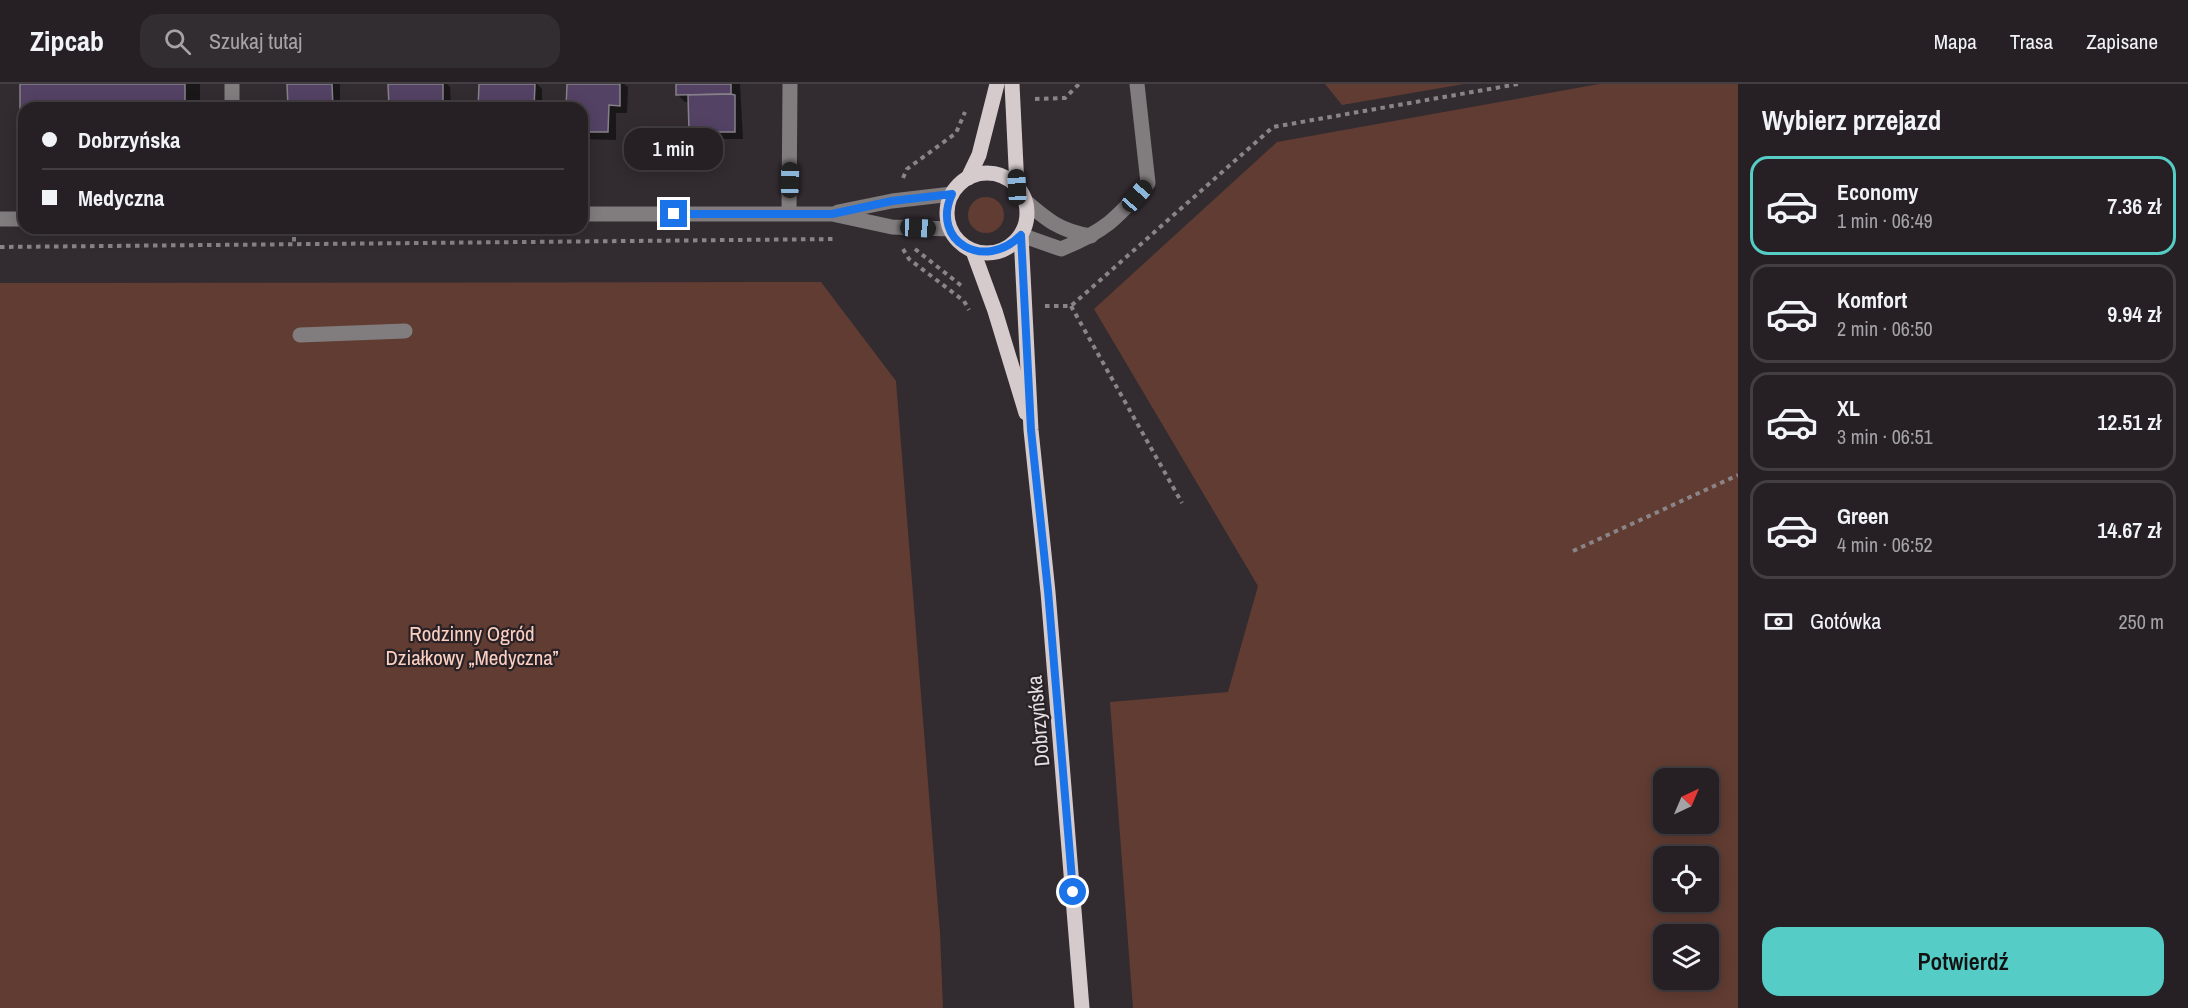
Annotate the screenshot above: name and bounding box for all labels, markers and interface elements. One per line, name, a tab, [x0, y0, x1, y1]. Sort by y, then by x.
search box	[140, 14, 560, 68]
text: Zipcab	[30, 22, 104, 60]
icon: search	[161, 25, 194, 58]
text: Szukaj tutaj	[209, 26, 302, 56]
text: Mapa	[1934, 27, 1977, 56]
text: Trasa	[2010, 27, 2053, 56]
text: Zapisane	[2086, 27, 2158, 56]
text: Wybierz przejazd	[1762, 102, 1941, 138]
text: Dobrzyńska	[78, 125, 180, 155]
callout: 1 min	[624, 127, 724, 169]
text: 1 min	[652, 135, 695, 162]
car	[781, 162, 799, 198]
car	[1007, 169, 1027, 205]
car	[1118, 177, 1156, 215]
text: Economy	[1837, 177, 1918, 207]
icon: car	[1765, 179, 1819, 233]
text: Medyczna	[78, 183, 164, 213]
text: 7.36 zł	[2107, 191, 2161, 221]
route end	[660, 200, 687, 227]
text: 1 min · 06:49	[1837, 207, 1933, 234]
car	[900, 218, 936, 238]
text: Komfort	[1837, 285, 1907, 315]
icon: car	[1765, 287, 1819, 341]
text: 9.94 zł	[2107, 299, 2161, 329]
text: 2 min · 06:50	[1837, 315, 1933, 342]
text: XL	[1837, 393, 1860, 423]
icon: car	[1765, 395, 1819, 449]
text: 12.51 zł	[2097, 407, 2161, 437]
text: 3 min · 06:51	[1837, 423, 1933, 450]
text: Green	[1837, 501, 1889, 531]
icon: car	[1765, 503, 1819, 557]
text: 14.67 zł	[2097, 515, 2161, 545]
text: 4 min · 06:52	[1837, 531, 1933, 558]
icon: cash	[1762, 605, 1795, 638]
text: Gotówka	[1810, 606, 1881, 636]
text: 250 m	[2118, 608, 2164, 635]
park label: Rodzinny Ogród Działkowy „Medyczna”	[385, 619, 559, 672]
street label: Dobrzyńska	[1020, 674, 1056, 768]
north arrow	[1653, 768, 1719, 834]
map controls	[1653, 768, 1719, 990]
button: locate	[1653, 846, 1719, 912]
route start	[1059, 878, 1086, 905]
button: layers	[1653, 924, 1719, 990]
button: Potwierdź	[1762, 927, 2164, 996]

